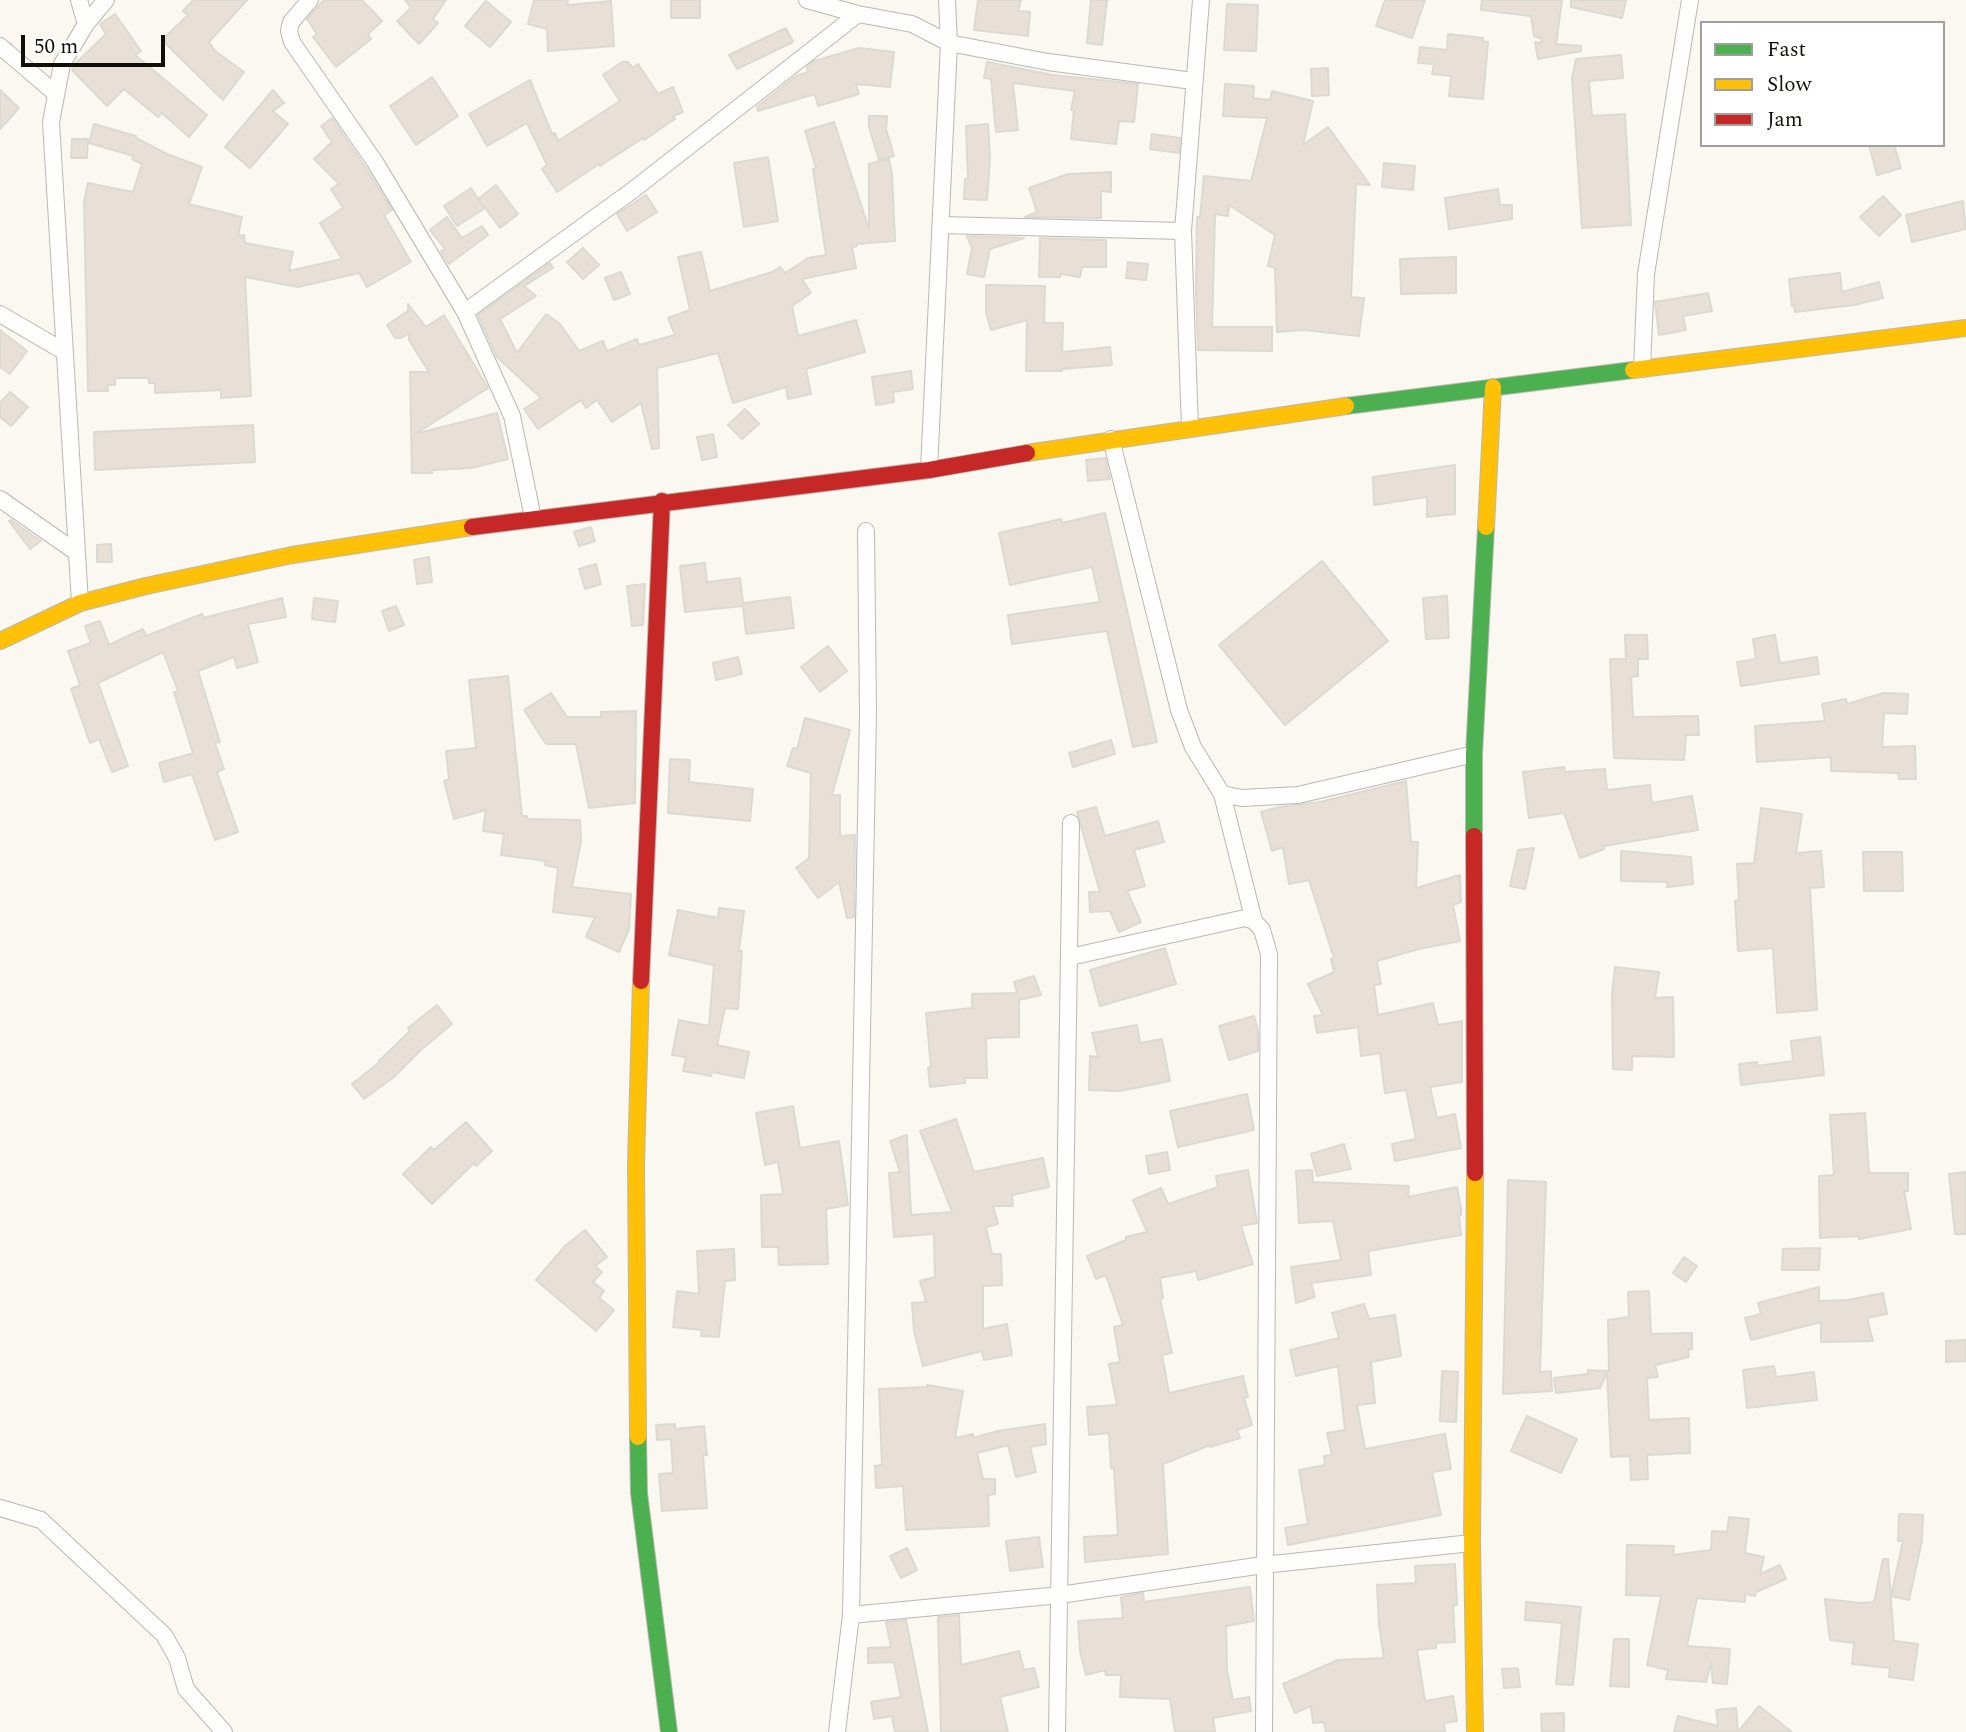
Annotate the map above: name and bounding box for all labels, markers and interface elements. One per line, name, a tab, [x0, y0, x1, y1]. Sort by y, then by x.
scale bar	[24, 21, 168, 65]
legend	[1700, 21, 1945, 147]
text: 50 m	[34, 31, 78, 63]
text: Fast	[1767, 34, 1806, 66]
text: Slow	[1767, 69, 1811, 101]
text: Jam	[1767, 104, 1803, 136]

